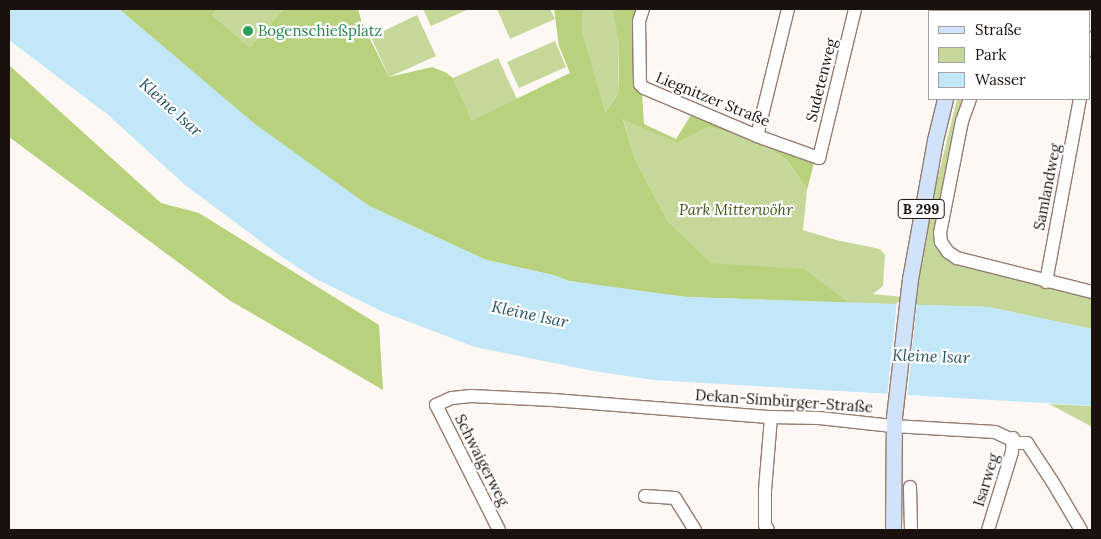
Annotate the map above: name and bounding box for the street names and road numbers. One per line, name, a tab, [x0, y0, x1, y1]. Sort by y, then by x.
street label: Sudetenweg	[802, 36, 840, 124]
street label: Liegnitzer Straße	[653, 68, 773, 130]
street label: Samlandweg	[1030, 142, 1064, 232]
road number: B 299	[897, 198, 945, 220]
street label: Dekan-Simbürger-Straße	[695, 386, 873, 416]
street label: Schwaigerweg	[451, 411, 513, 509]
street label: Isarweg	[969, 451, 1003, 509]

